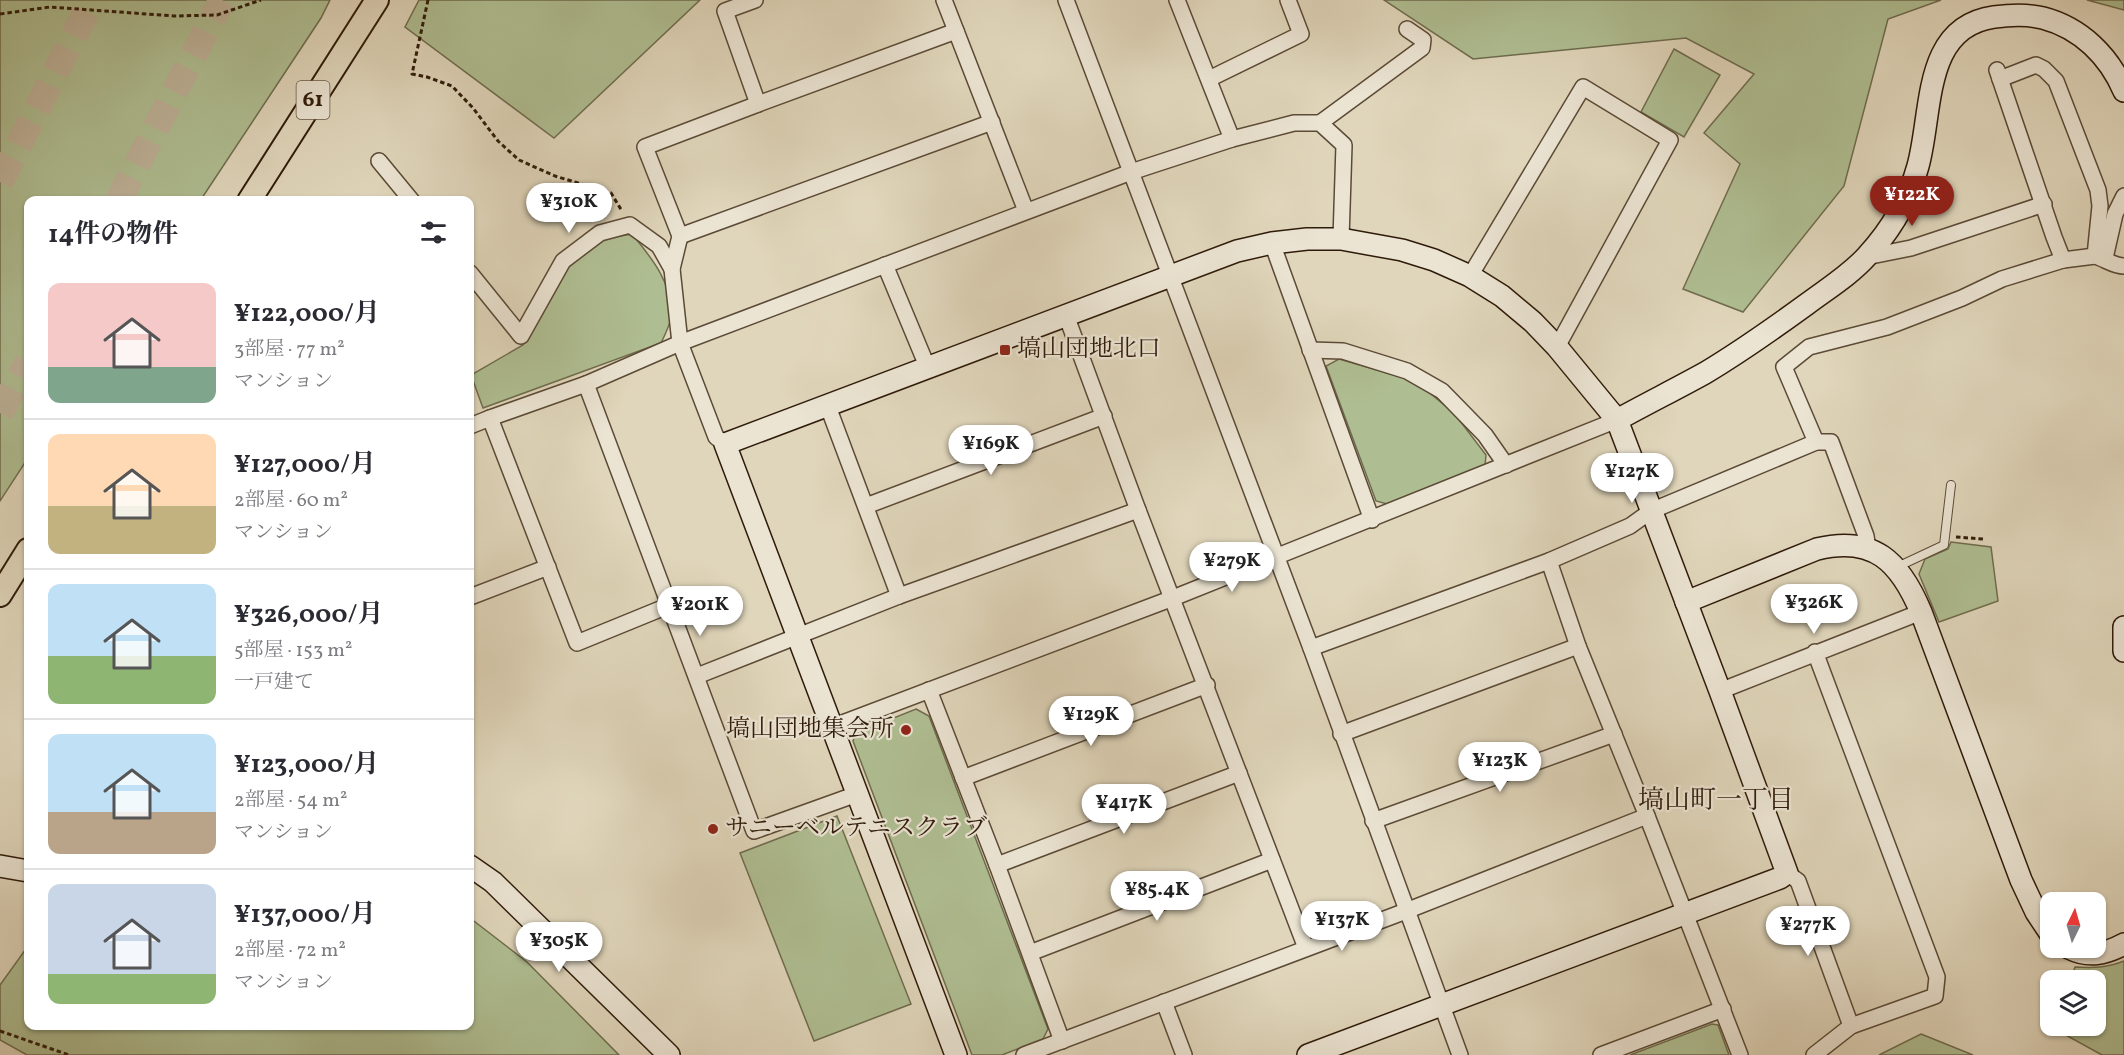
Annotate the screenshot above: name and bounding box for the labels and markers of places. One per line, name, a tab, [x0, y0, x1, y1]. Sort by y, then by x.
pin: ¥122K	[1870, 176, 1954, 227]
pin: ¥310K	[527, 183, 611, 234]
place label: 塙山団地北口	[1017, 333, 1161, 367]
marker: 塙山団地北口	[998, 343, 1012, 357]
pin: ¥169K	[949, 425, 1033, 476]
pin: ¥127K	[1590, 453, 1674, 504]
pin: ¥279K	[1190, 542, 1274, 593]
pin: ¥326K	[1772, 584, 1856, 635]
pin: ¥201K	[658, 586, 742, 637]
pin: ¥129K	[1049, 696, 1133, 747]
place label: 塙山団地集会所	[726, 713, 894, 747]
marker: 塙山団地集会所	[899, 723, 913, 737]
pin: ¥123K	[1458, 742, 1542, 793]
pin: ¥417K	[1082, 784, 1166, 835]
place label: サニーベルテニスクラブ	[725, 812, 987, 846]
marker: サニーベルテニスクラブ	[706, 822, 720, 836]
pin: ¥85.4K	[1108, 871, 1206, 922]
pin: ¥137K	[1300, 901, 1384, 952]
pin: ¥277K	[1766, 906, 1850, 957]
pin: ¥305K	[517, 922, 601, 973]

